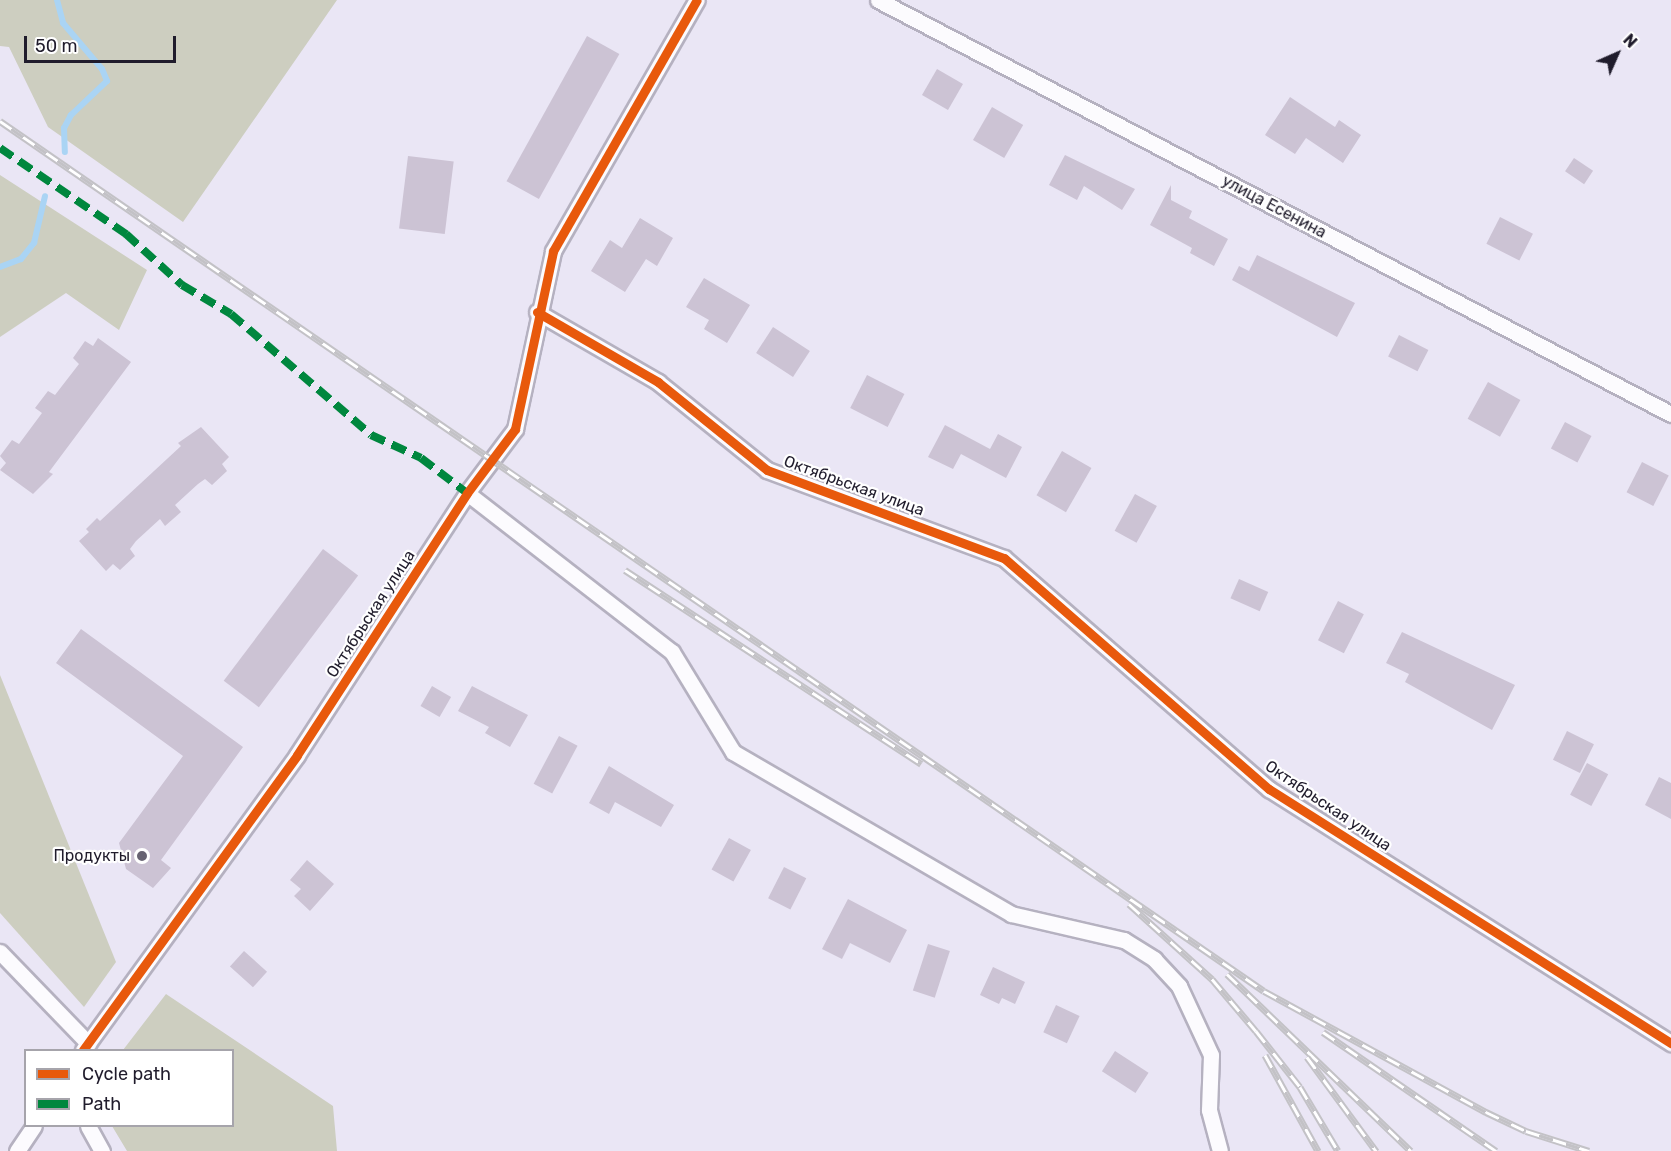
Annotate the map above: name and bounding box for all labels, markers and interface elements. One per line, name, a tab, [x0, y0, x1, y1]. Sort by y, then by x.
scale bar	[27, 24, 178, 62]
north arrow	[1587, 24, 1647, 84]
text: N	[1619, 30, 1641, 52]
text: 50 m	[35, 35, 78, 57]
street label: улица Есенина	[1219, 171, 1329, 243]
street label: Октябрьская улица	[781, 452, 927, 520]
street label: Октябрьская улица	[323, 547, 419, 681]
street label: Октябрьская улица	[1261, 757, 1395, 855]
place label: Продукты	[53, 846, 130, 866]
marker: Продукты	[135, 849, 149, 863]
legend	[24, 1049, 234, 1127]
text: Cycle path	[82, 1063, 171, 1085]
text: Path	[82, 1093, 121, 1115]

